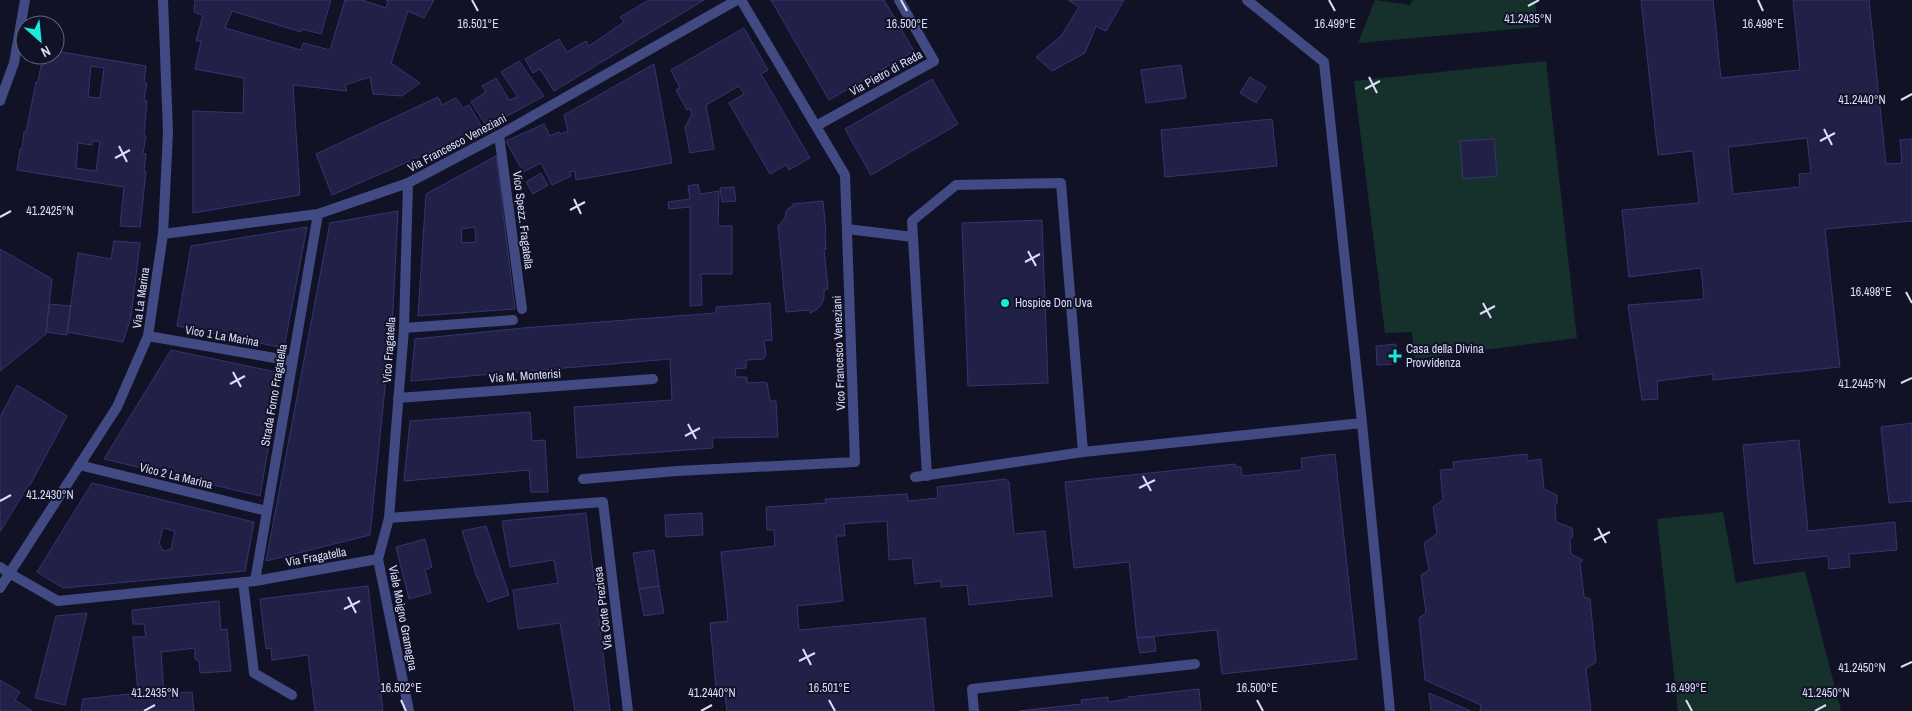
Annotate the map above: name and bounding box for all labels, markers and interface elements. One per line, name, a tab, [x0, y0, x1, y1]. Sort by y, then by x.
text: 41.2435°N	[1504, 11, 1552, 27]
north arrow	[15, 15, 65, 65]
text: 16.501°E	[457, 16, 499, 32]
text: 16.500°E	[886, 16, 928, 32]
text: 16.499°E	[1314, 16, 1356, 32]
text: 16.498°E	[1742, 16, 1784, 32]
text: N	[38, 42, 54, 61]
street label: Via Pietro di Reda	[847, 46, 926, 100]
text: 41.2440°N	[1838, 92, 1886, 108]
street label: Via Francesco Veneziani	[405, 110, 509, 176]
street label: Vico Spezz. Fragatella	[509, 170, 537, 271]
text: 41.2425°N	[26, 203, 74, 219]
street label: Via La Marina	[129, 266, 153, 330]
text: 16.498°E	[1850, 284, 1892, 300]
street label: Vico Francesco Veneziani	[829, 295, 849, 411]
place label: Hospice Don Uva	[1015, 295, 1093, 311]
marker: Hospice Don Uva	[999, 297, 1011, 309]
street label: Vico Fragatella	[379, 316, 399, 383]
street label: Vico 1 La Marina	[184, 322, 261, 350]
place label: Casa della Divina Provvidenza	[1406, 341, 1484, 371]
street label: Strada Forno Fragatella	[257, 342, 291, 447]
marker: Casa della Divina Provvidenza	[1388, 349, 1402, 363]
street label: Via M. Monterisi	[489, 366, 561, 386]
text: 41.2445°N	[1838, 376, 1886, 392]
street label: Vico 2 La Marina	[138, 459, 215, 493]
text: 41.2430°N	[26, 487, 74, 503]
street label: Via Fragatella	[285, 544, 348, 570]
street label: Viale Moigno Gramegna	[385, 564, 421, 673]
street label: Via Corte Preziosa	[590, 565, 616, 650]
text: 41.2450°N	[1838, 660, 1886, 676]
text: 16.502°E	[380, 680, 422, 696]
text: 16.501°E	[808, 680, 850, 696]
text: 16.500°E	[1236, 680, 1278, 696]
text: 16.499°E	[1665, 680, 1707, 696]
text: 41.2435°N	[131, 685, 179, 701]
text: 41.2440°N	[688, 685, 736, 701]
text: 41.2450°N	[1802, 685, 1850, 701]

